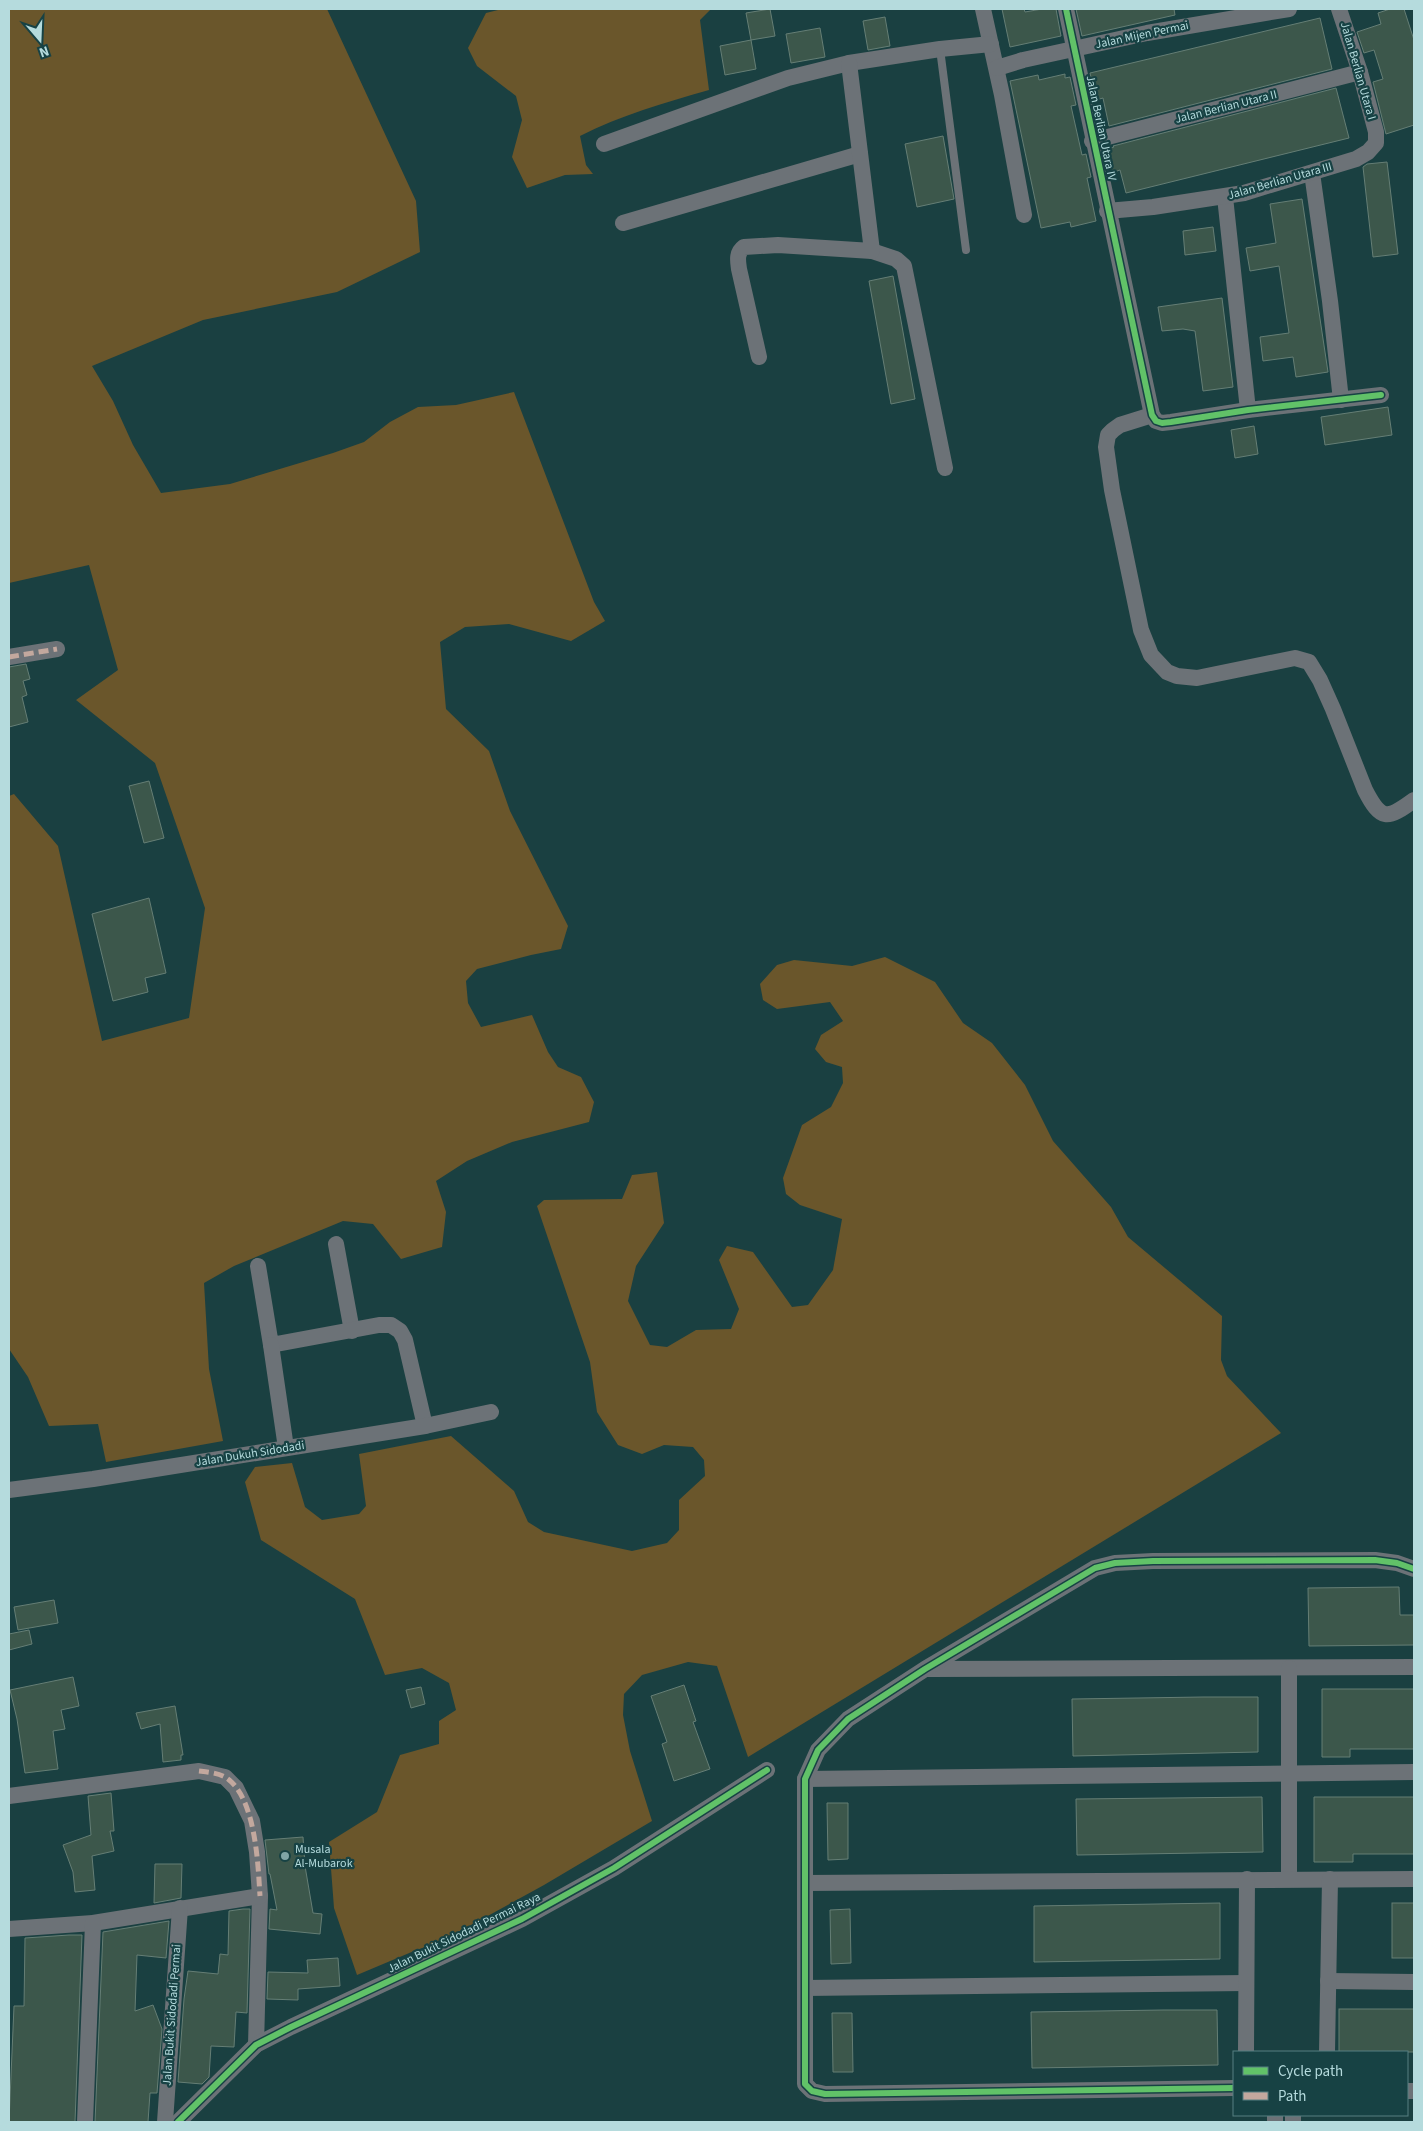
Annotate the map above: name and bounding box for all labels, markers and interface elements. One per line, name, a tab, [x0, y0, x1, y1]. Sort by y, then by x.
north arrow	[15, 15, 65, 65]
street label: Jalan Mijen Permai	[1094, 17, 1190, 53]
street label: Jalan Berlian Utara I	[1336, 20, 1380, 122]
text: N	[36, 40, 52, 62]
street label: Jalan Berlian Utara IV	[1082, 74, 1121, 183]
street label: Jalan Berlian Utara II	[1173, 86, 1279, 128]
street label: Jalan Berlian Utara III	[1226, 158, 1334, 204]
street label: Jalan Dukuh Sidodadi	[194, 1437, 306, 1471]
place label: Musala Al-Mubarok	[295, 1841, 353, 1872]
marker: Musala Al-Mubarok	[279, 1850, 291, 1862]
street label: Jalan Bukit Sidodadi Permai Raya	[385, 1888, 543, 1978]
street label: Jalan Bukit Sidodadi Permai	[159, 1944, 185, 2086]
legend	[1233, 2051, 1408, 2116]
text: Cycle path	[1278, 2061, 1343, 2082]
text: Path	[1278, 2086, 1306, 2107]

